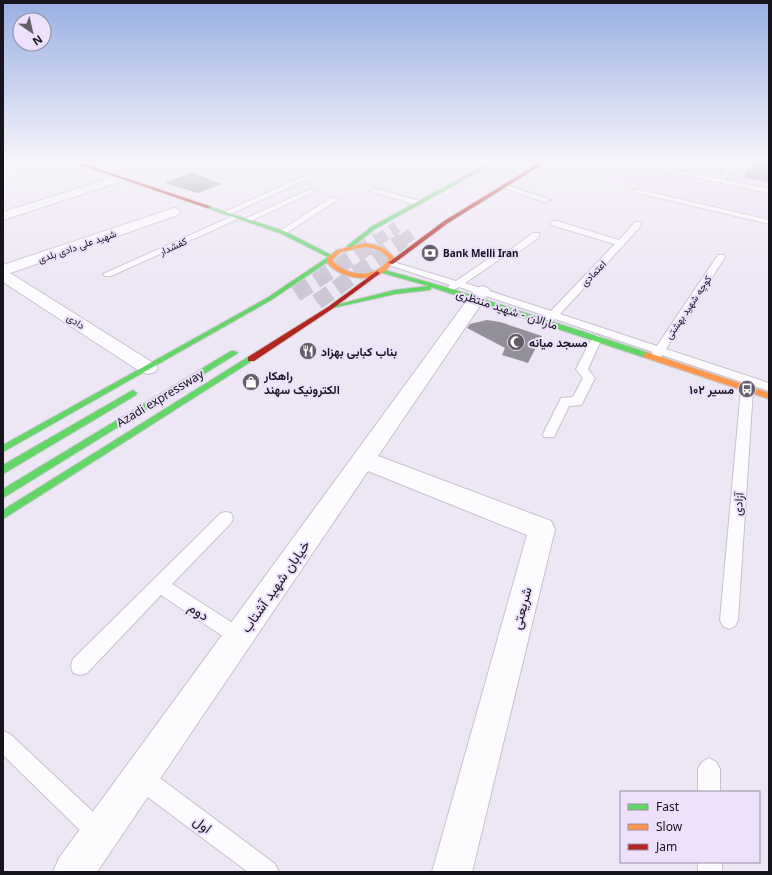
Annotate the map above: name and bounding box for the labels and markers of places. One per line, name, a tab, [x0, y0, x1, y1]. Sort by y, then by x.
bank icon: Bank Melli Iran	[420, 243, 440, 263]
place label: Bank Melli Iran	[443, 246, 519, 260]
mosque icon: مسجد میانه	[506, 332, 526, 352]
place label: مسجد میانه	[529, 334, 588, 351]
restaurant icon: بناب کبابی بهزاد	[298, 341, 318, 361]
place label: بناب کبابی بهزاد	[321, 343, 398, 360]
place label: راهکار الکترونیک سهند	[263, 367, 340, 398]
shop icon: راهکار الکترونیک سهند	[241, 372, 261, 392]
bus stop icon: مسیر ۱۰۲	[737, 379, 757, 399]
place label: مسیر ۱۰۲	[689, 381, 734, 398]

